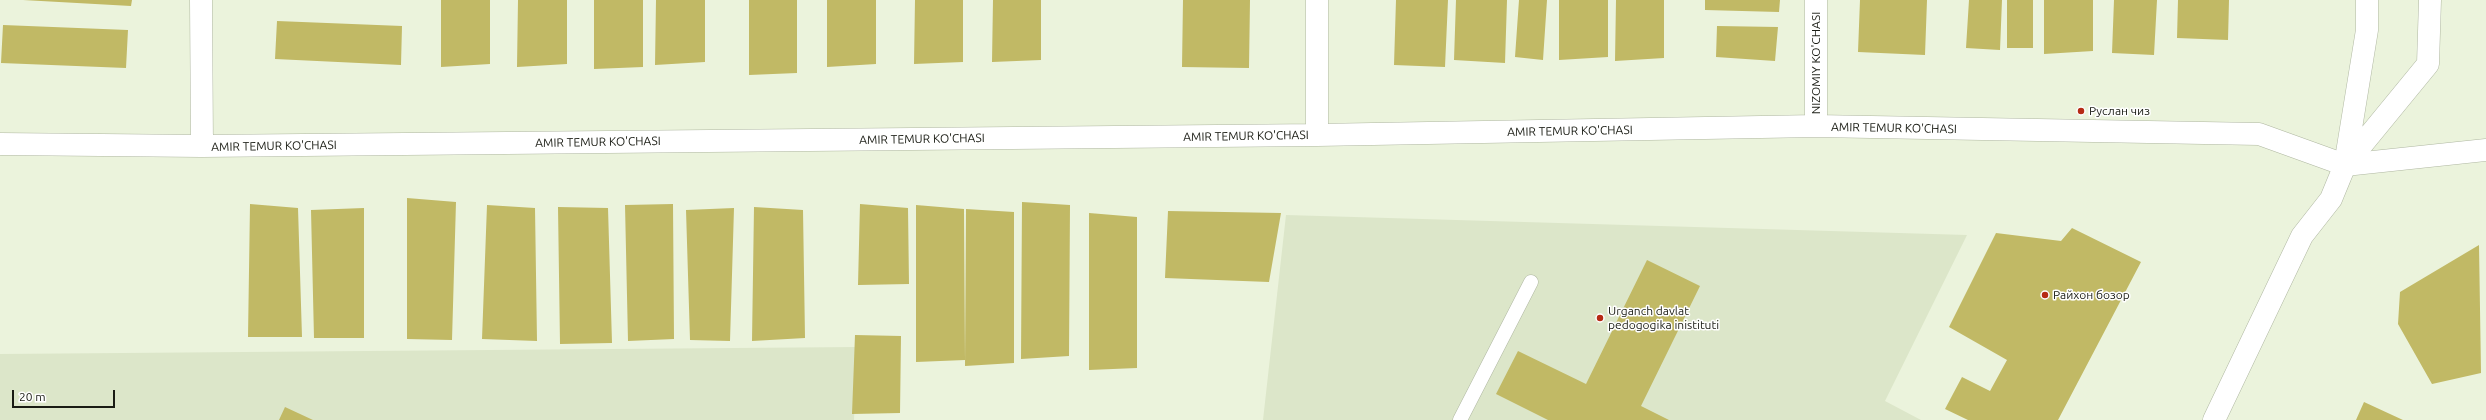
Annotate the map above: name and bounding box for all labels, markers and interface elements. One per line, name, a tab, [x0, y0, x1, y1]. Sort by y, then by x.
street label: NIZOMIY KO'CHASI	[1809, 12, 1823, 114]
place label: Руслан чиз	[2089, 104, 2150, 118]
marker: Руслан чиз	[2076, 106, 2086, 116]
street label: AMIR TEMUR KO'CHASI	[1831, 120, 1957, 136]
street label: AMIR TEMUR KO'CHASI	[1507, 123, 1633, 139]
street label: AMIR TEMUR KO'CHASI	[1183, 128, 1309, 144]
street label: AMIR TEMUR KO'CHASI	[859, 131, 985, 147]
street label: AMIR TEMUR KO'CHASI	[535, 134, 661, 150]
street label: AMIR TEMUR KO'CHASI	[211, 138, 337, 154]
place label: Райхон бозор	[2053, 288, 2130, 302]
marker: Райхон бозор	[2040, 290, 2050, 300]
place label: Urganch davlat pedogogika inistituti	[1608, 304, 1719, 332]
marker: Urganch davlat pedogogika inistituti	[1595, 313, 1605, 323]
scale bar	[14, 382, 117, 408]
text: 20 m	[19, 390, 46, 403]

